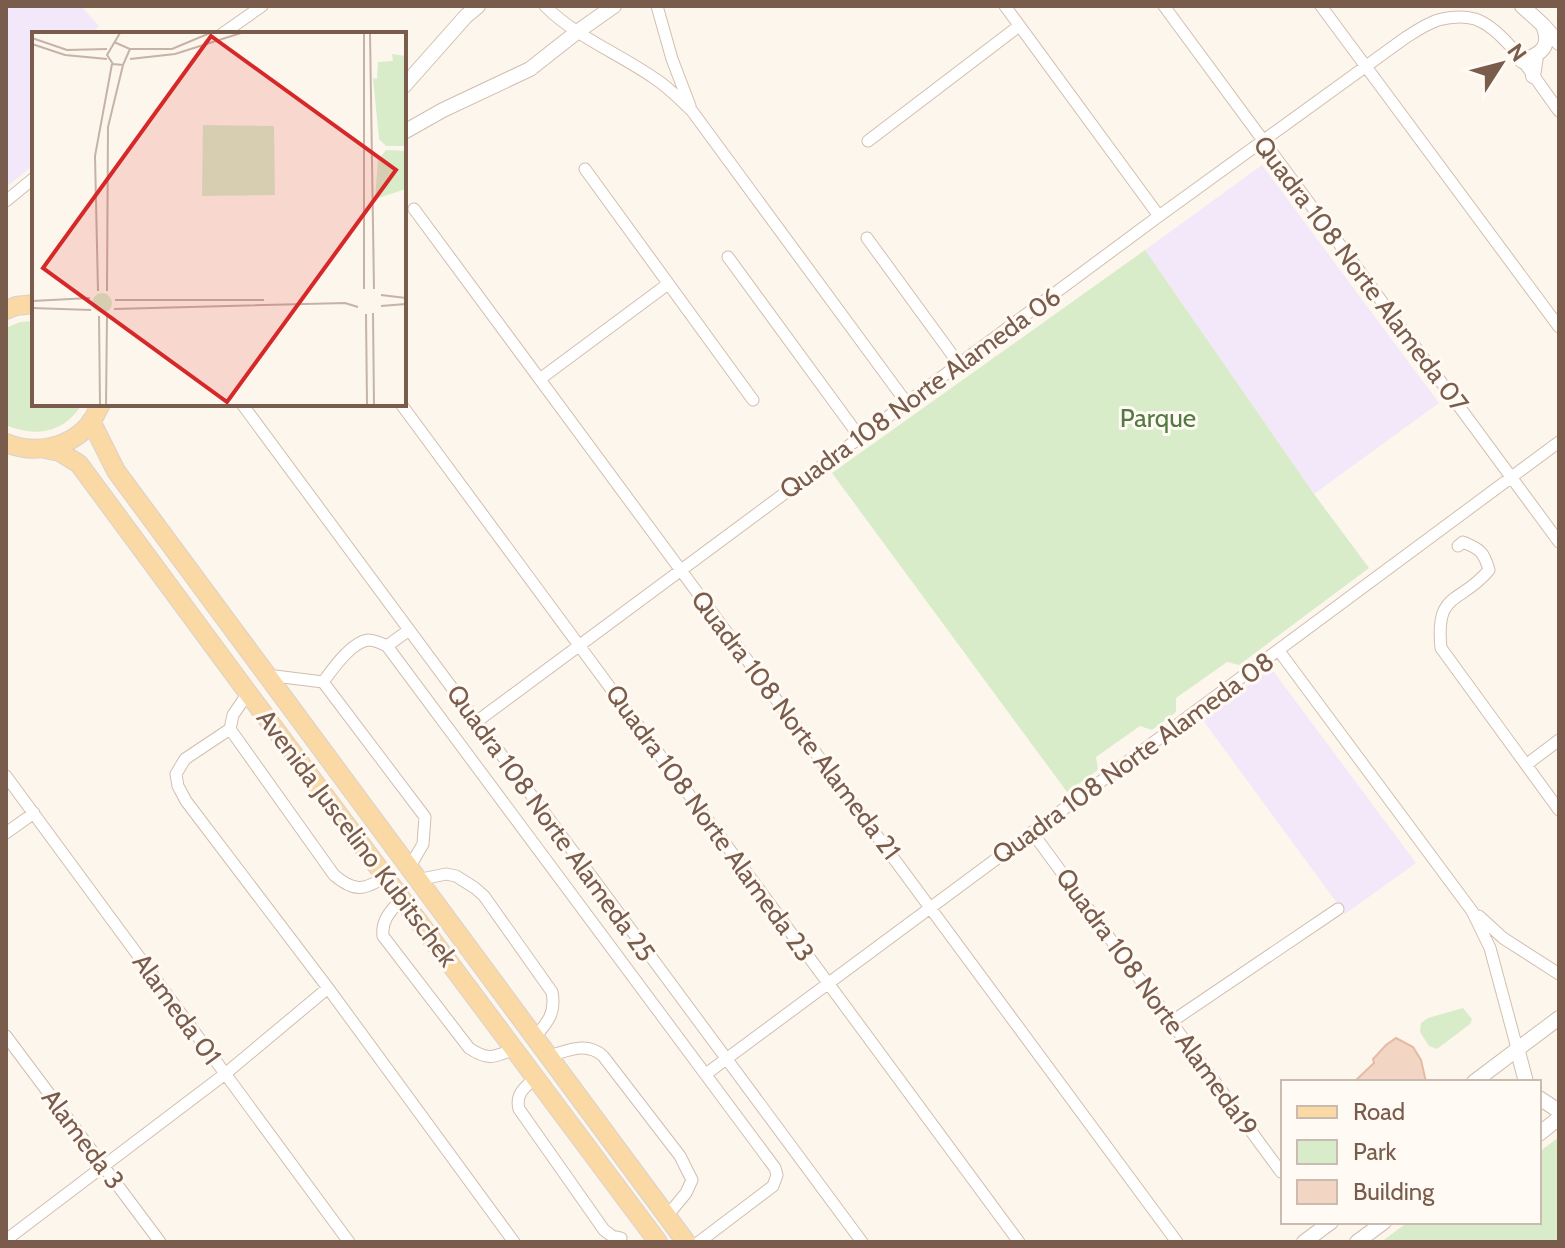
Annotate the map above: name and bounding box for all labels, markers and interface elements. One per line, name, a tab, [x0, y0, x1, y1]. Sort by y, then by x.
north arrow	[1461, 24, 1541, 104]
inset map	[32, 32, 406, 406]
text: N	[1501, 38, 1532, 67]
street label: Quadra 108 Norte Alameda 07	[1247, 130, 1475, 418]
street label: Quadra 108 Norte Alameda 06	[773, 280, 1067, 506]
park label: Parque	[1120, 402, 1196, 434]
street label: Quadra 108 Norte Alameda 21	[684, 584, 908, 866]
street label: Quadra 108 Norte Alameda 08	[986, 645, 1280, 871]
street label: Quadra 108 Norte Alameda 25	[440, 678, 662, 968]
street label: Quadra 108 Norte Alameda 23	[599, 678, 821, 968]
street label: Avenida Juscelino Kubitschek	[250, 703, 464, 973]
street label: Quadra 108 Norte Alameda19	[1049, 862, 1265, 1142]
street label: Alameda 01	[126, 947, 228, 1071]
legend	[1281, 1080, 1541, 1224]
street label: Alameda 3	[35, 1082, 131, 1196]
text: Road	[1353, 1097, 1405, 1126]
text: Park	[1353, 1137, 1396, 1166]
text: Building	[1353, 1177, 1435, 1206]

